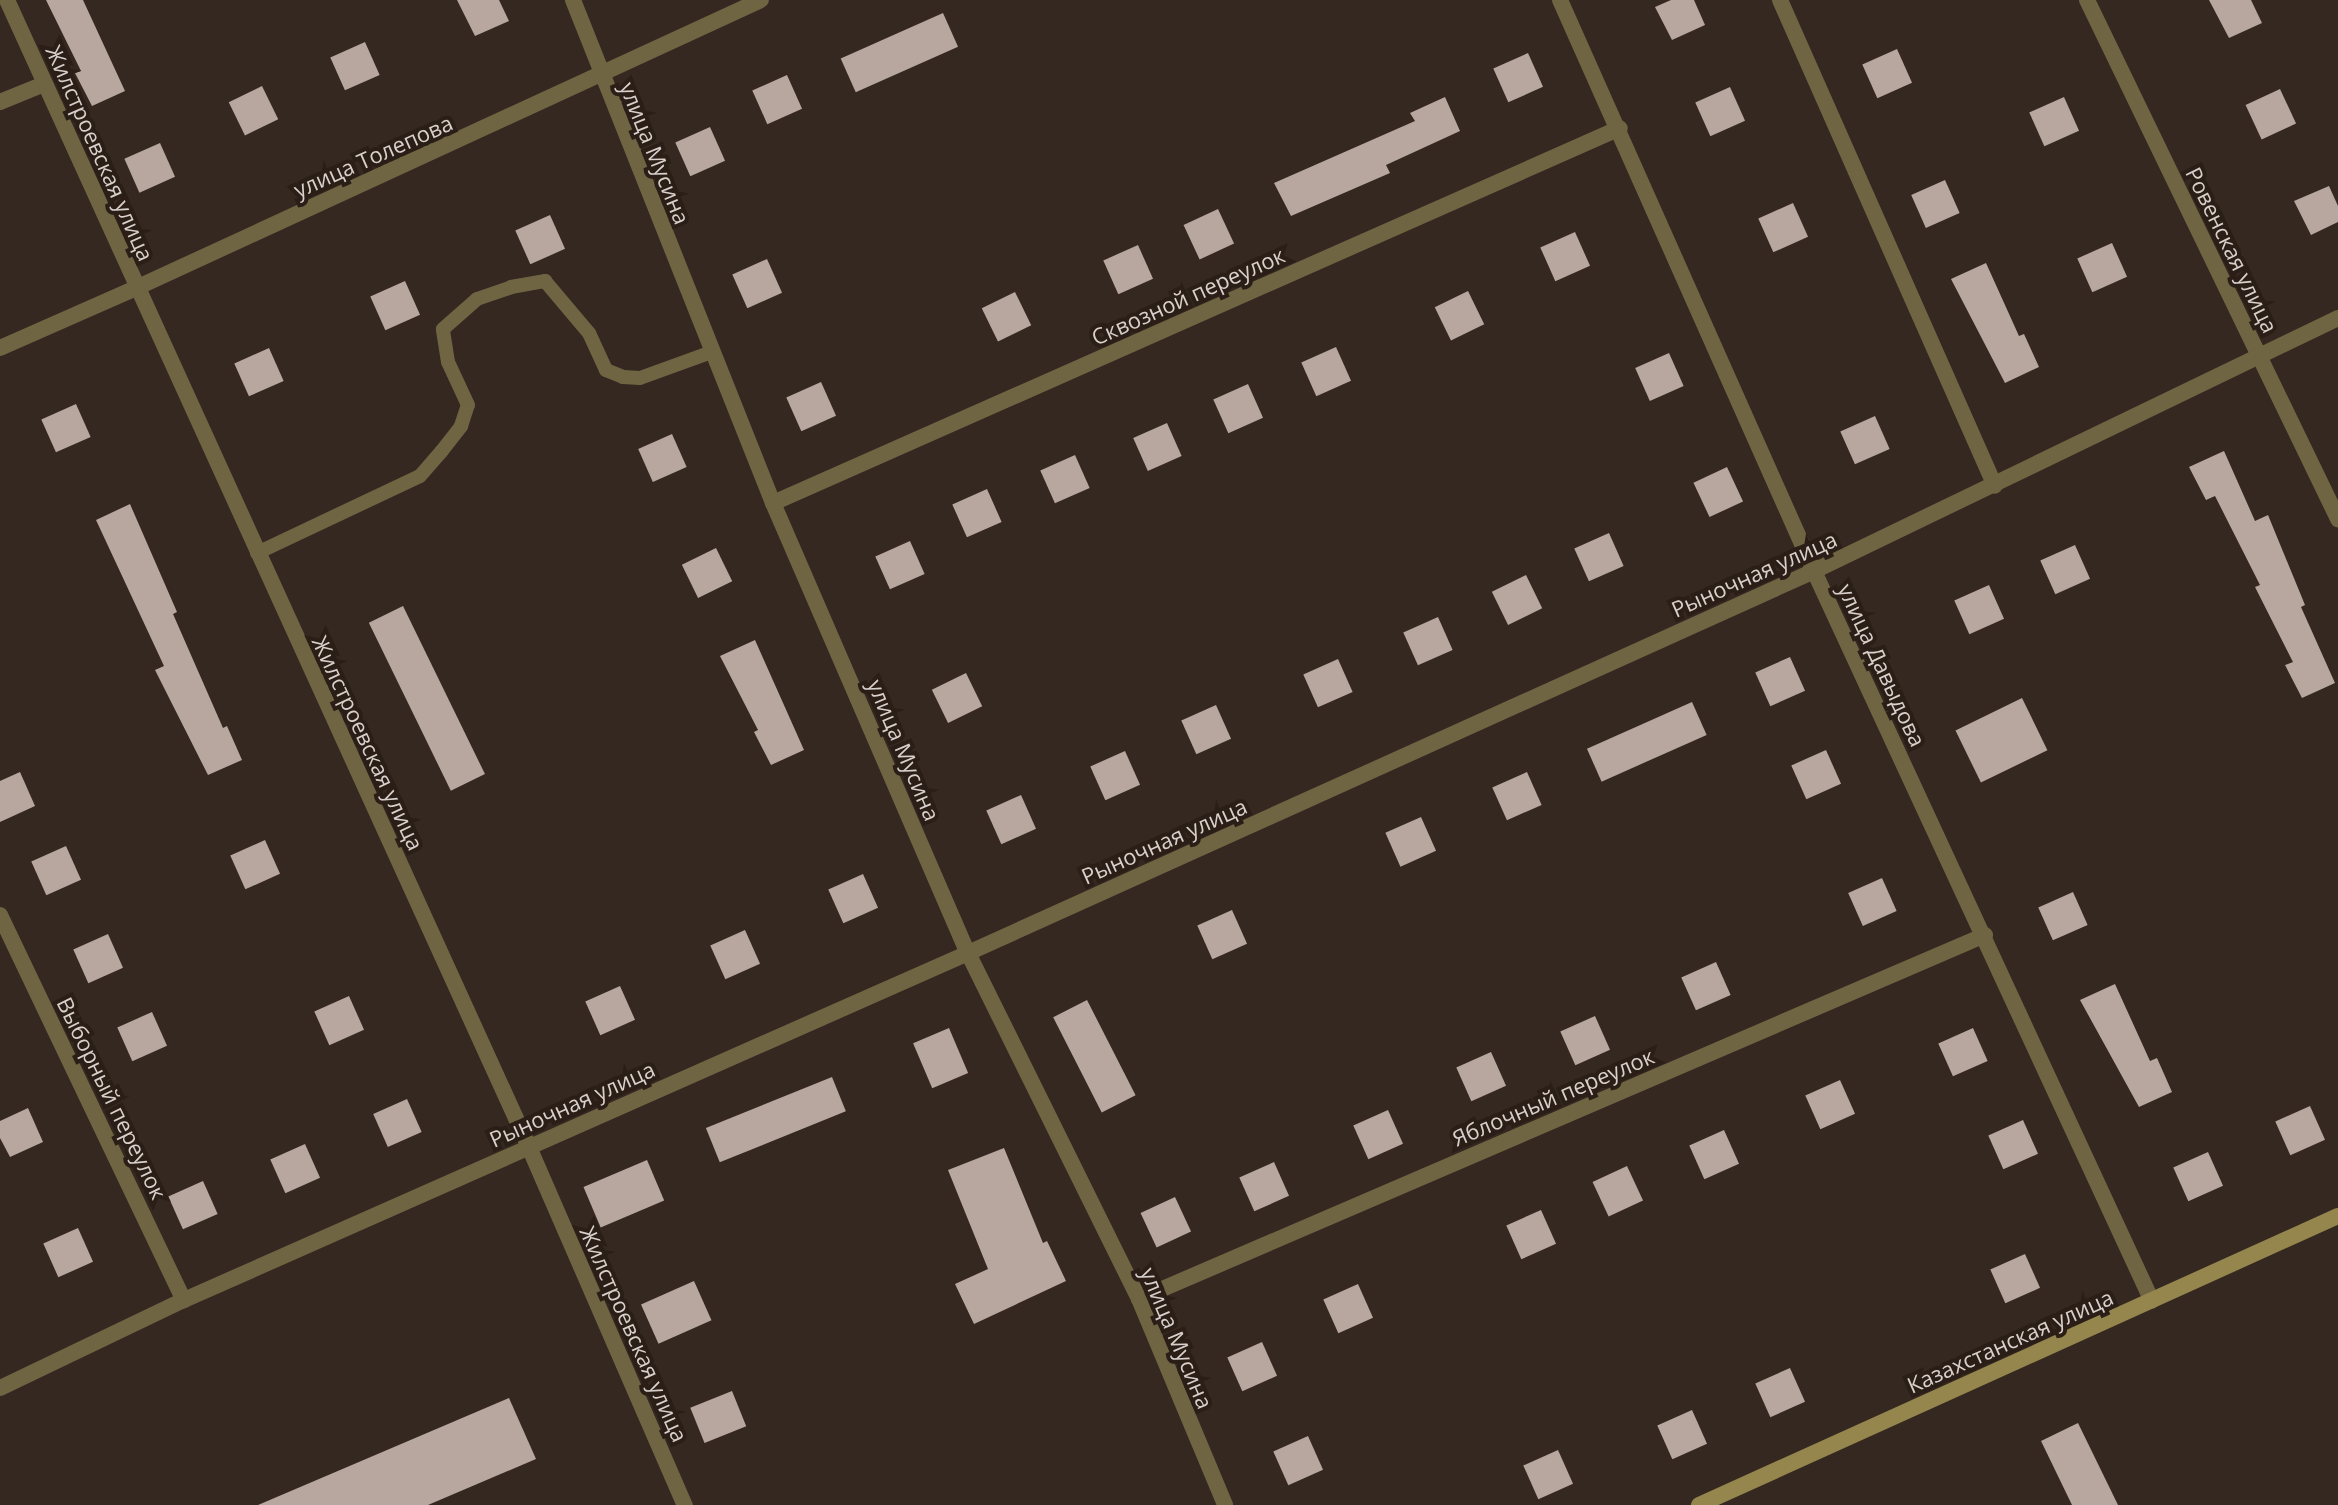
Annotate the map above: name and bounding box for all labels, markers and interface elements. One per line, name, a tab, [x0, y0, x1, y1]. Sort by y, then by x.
street label: Жилстроевская улица	[40, 41, 160, 265]
street label: улица Мусина	[615, 78, 695, 228]
street label: улица Толепова	[289, 109, 457, 203]
street label: Ровенская улица	[2180, 163, 2284, 337]
street label: Сквозной переулок	[1087, 242, 1289, 350]
street label: Рыночная улица	[1667, 526, 1841, 622]
street label: улица Давыдова	[1833, 579, 1931, 751]
street label: Жилстроевская улица	[307, 632, 429, 854]
street label: улица Мусина	[862, 675, 946, 825]
street label: Рыночная улица	[1077, 793, 1251, 889]
street label: Выборный переулок	[52, 993, 172, 1203]
street label: Яблочный переулок	[1448, 1043, 1658, 1151]
street label: Рыночная улица	[485, 1056, 659, 1152]
street label: Жилстроевская улица	[574, 1222, 694, 1446]
street label: улица Мусина	[1135, 1263, 1219, 1413]
street label: Казахстанская улица	[1903, 1284, 2117, 1398]

